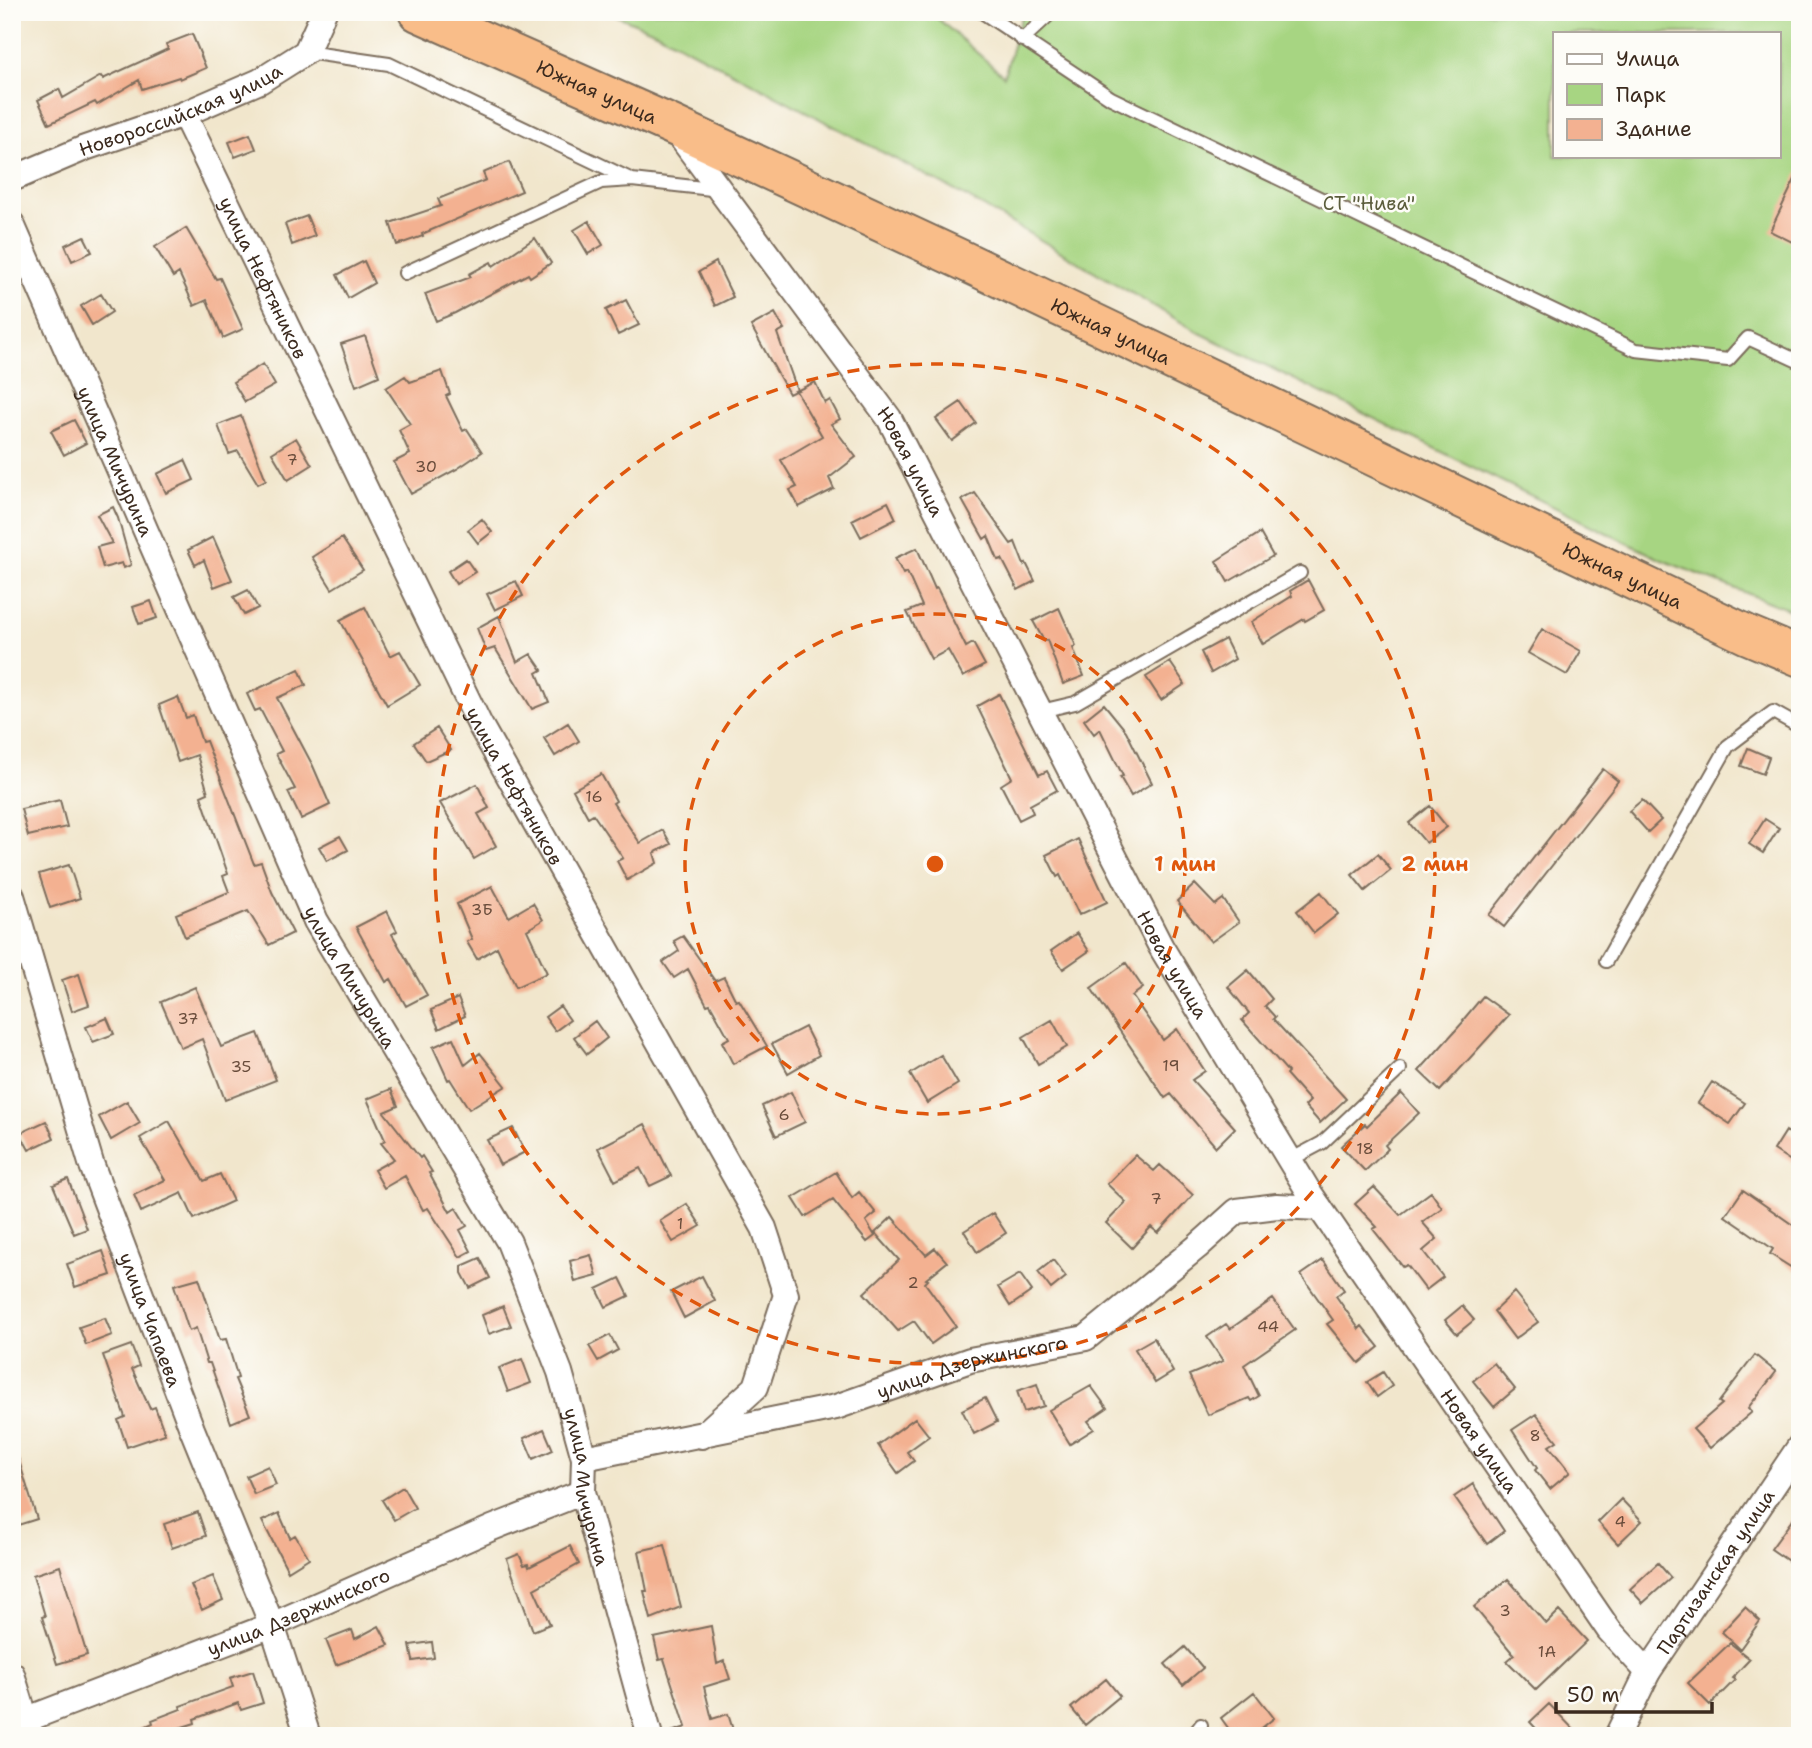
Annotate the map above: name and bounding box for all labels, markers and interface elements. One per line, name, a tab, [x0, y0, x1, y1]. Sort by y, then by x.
legend	[1553, 32, 1780, 158]
text: Улица	[1616, 45, 1679, 73]
street label: Южная улица	[533, 54, 661, 130]
street label: Новороссийская улица	[76, 58, 287, 162]
text: Парк	[1616, 81, 1666, 109]
text: Здание	[1616, 115, 1692, 143]
park label: СТ "Нива"	[1323, 191, 1415, 216]
street label: улица Нефтяников	[213, 193, 313, 363]
street label: Южная улица	[1047, 292, 1175, 371]
street label: улица Мичурина	[71, 383, 159, 541]
street label: Новая улица	[871, 401, 950, 521]
house number: 7	[286, 449, 298, 470]
house number: 30	[415, 456, 437, 477]
street label: Южная улица	[1559, 537, 1687, 615]
street label: улица Нефтяников	[460, 703, 568, 870]
house number: 16	[585, 786, 603, 807]
text: 1 мин	[1154, 850, 1216, 878]
text: 2 мин	[1401, 850, 1469, 878]
centre of rings	[923, 852, 947, 876]
house number: 3Б	[471, 899, 493, 920]
street label: улица Мичурина	[298, 902, 402, 1053]
street label: Новая улица	[1131, 906, 1213, 1024]
house number: 37	[177, 1008, 199, 1029]
house number: 19	[1162, 1055, 1180, 1076]
house number: 35	[231, 1056, 251, 1077]
house number: 6	[778, 1104, 790, 1125]
house number: 18	[1356, 1138, 1374, 1159]
house number: 7	[1150, 1188, 1162, 1209]
house number: 1	[677, 1213, 683, 1234]
street label: улица Чапаева	[113, 1249, 187, 1391]
house number: 2	[907, 1272, 919, 1293]
house number: 44	[1257, 1316, 1279, 1337]
street label: улица Дзержинского	[873, 1330, 1069, 1405]
street label: Новая улица	[1434, 1384, 1524, 1498]
street label: улица Мичурина	[558, 1405, 615, 1569]
house number: 8	[1529, 1425, 1541, 1446]
street label: Партизанская улица	[1651, 1484, 1780, 1659]
house number: 4	[1614, 1511, 1626, 1532]
street label: улица Дзержинского	[204, 1563, 394, 1662]
house number: 3	[1499, 1600, 1511, 1621]
house number: 1А	[1538, 1641, 1556, 1662]
scale bar	[1556, 1671, 1712, 1715]
text: 50 m	[1567, 1681, 1620, 1709]

